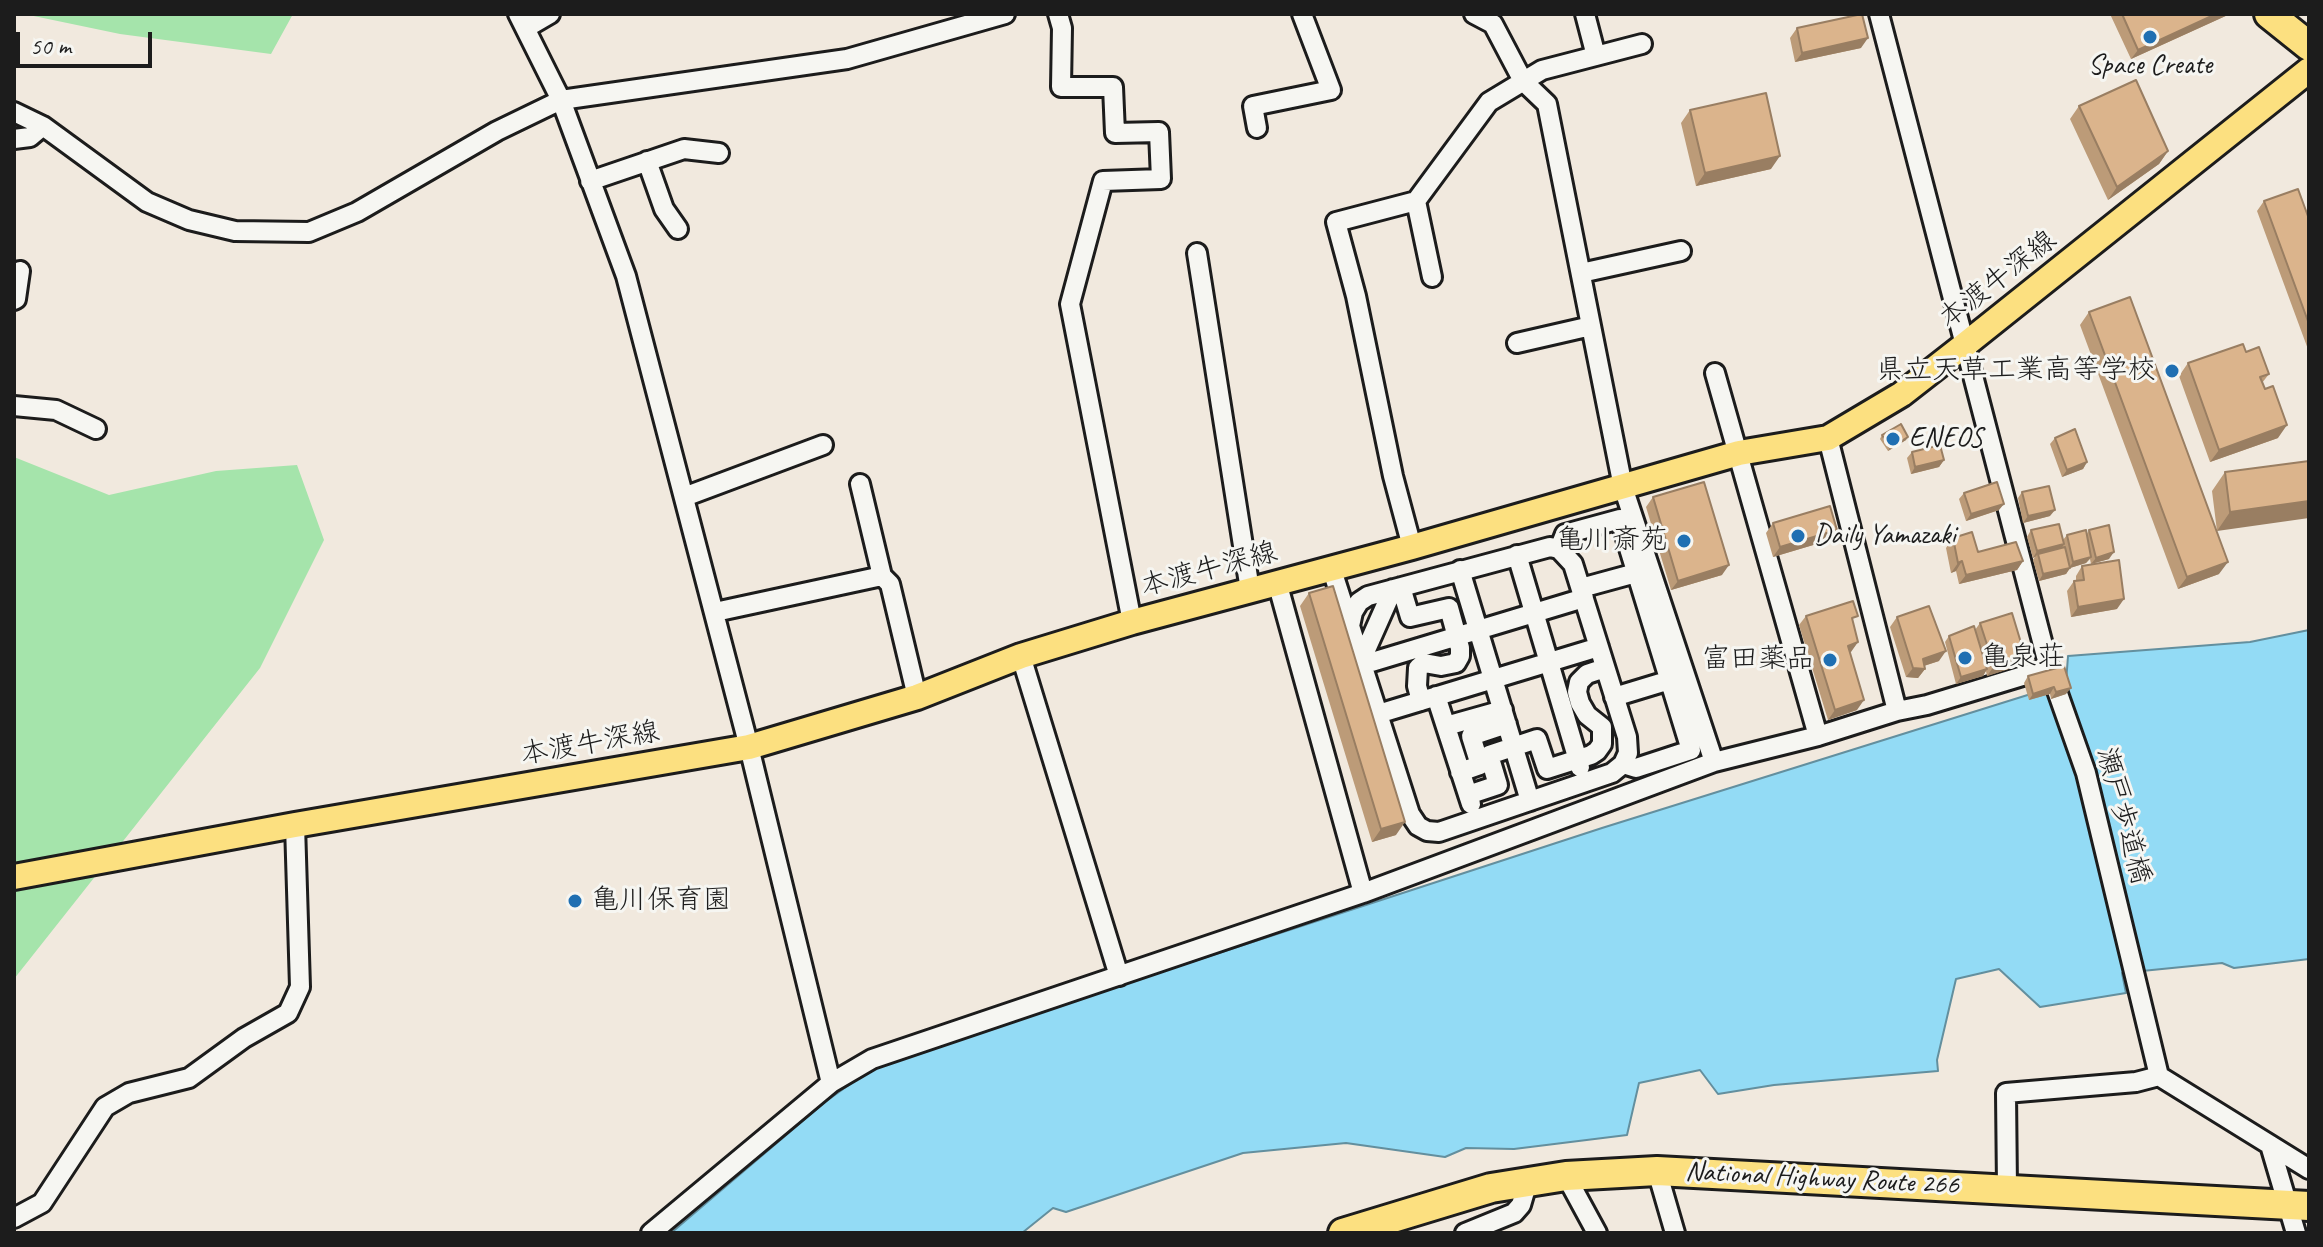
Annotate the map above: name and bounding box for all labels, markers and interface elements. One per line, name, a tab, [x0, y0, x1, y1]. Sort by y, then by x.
scale bar	[20, 16, 156, 66]
marker: Space Create	[2141, 28, 2159, 46]
text: 50 m	[30, 31, 71, 61]
place label: Space Create	[2088, 49, 2212, 83]
street label: 本渡牛深線	[1932, 224, 2064, 336]
place label: 県立天草工業高等学校	[1876, 354, 2156, 388]
marker: 県立天草工業高等学校	[2163, 362, 2181, 380]
place label: ENEOS	[1909, 422, 1983, 456]
marker: ENEOS	[1884, 430, 1902, 448]
place label: Daily Yamazaki	[1814, 519, 1956, 553]
place label: 亀川斎苑	[1556, 524, 1668, 558]
marker: Daily Yamazaki	[1789, 527, 1807, 545]
marker: 亀川斎苑	[1675, 532, 1693, 550]
street label: 本渡牛深線	[1137, 536, 1281, 604]
place label: 亀泉荘	[1981, 641, 2065, 675]
place label: 富田薬品	[1702, 643, 1814, 677]
marker: 亀泉荘	[1956, 649, 1974, 667]
marker: 富田薬品	[1821, 651, 1839, 669]
street label: 本渡牛深線	[518, 715, 662, 773]
street label: 瀬戸歩道橋	[2089, 744, 2157, 888]
place label: 亀川保育園	[591, 884, 731, 918]
marker: 亀川保育園	[566, 892, 584, 910]
street label: National Highway Route 266	[1684, 1155, 1960, 1203]

